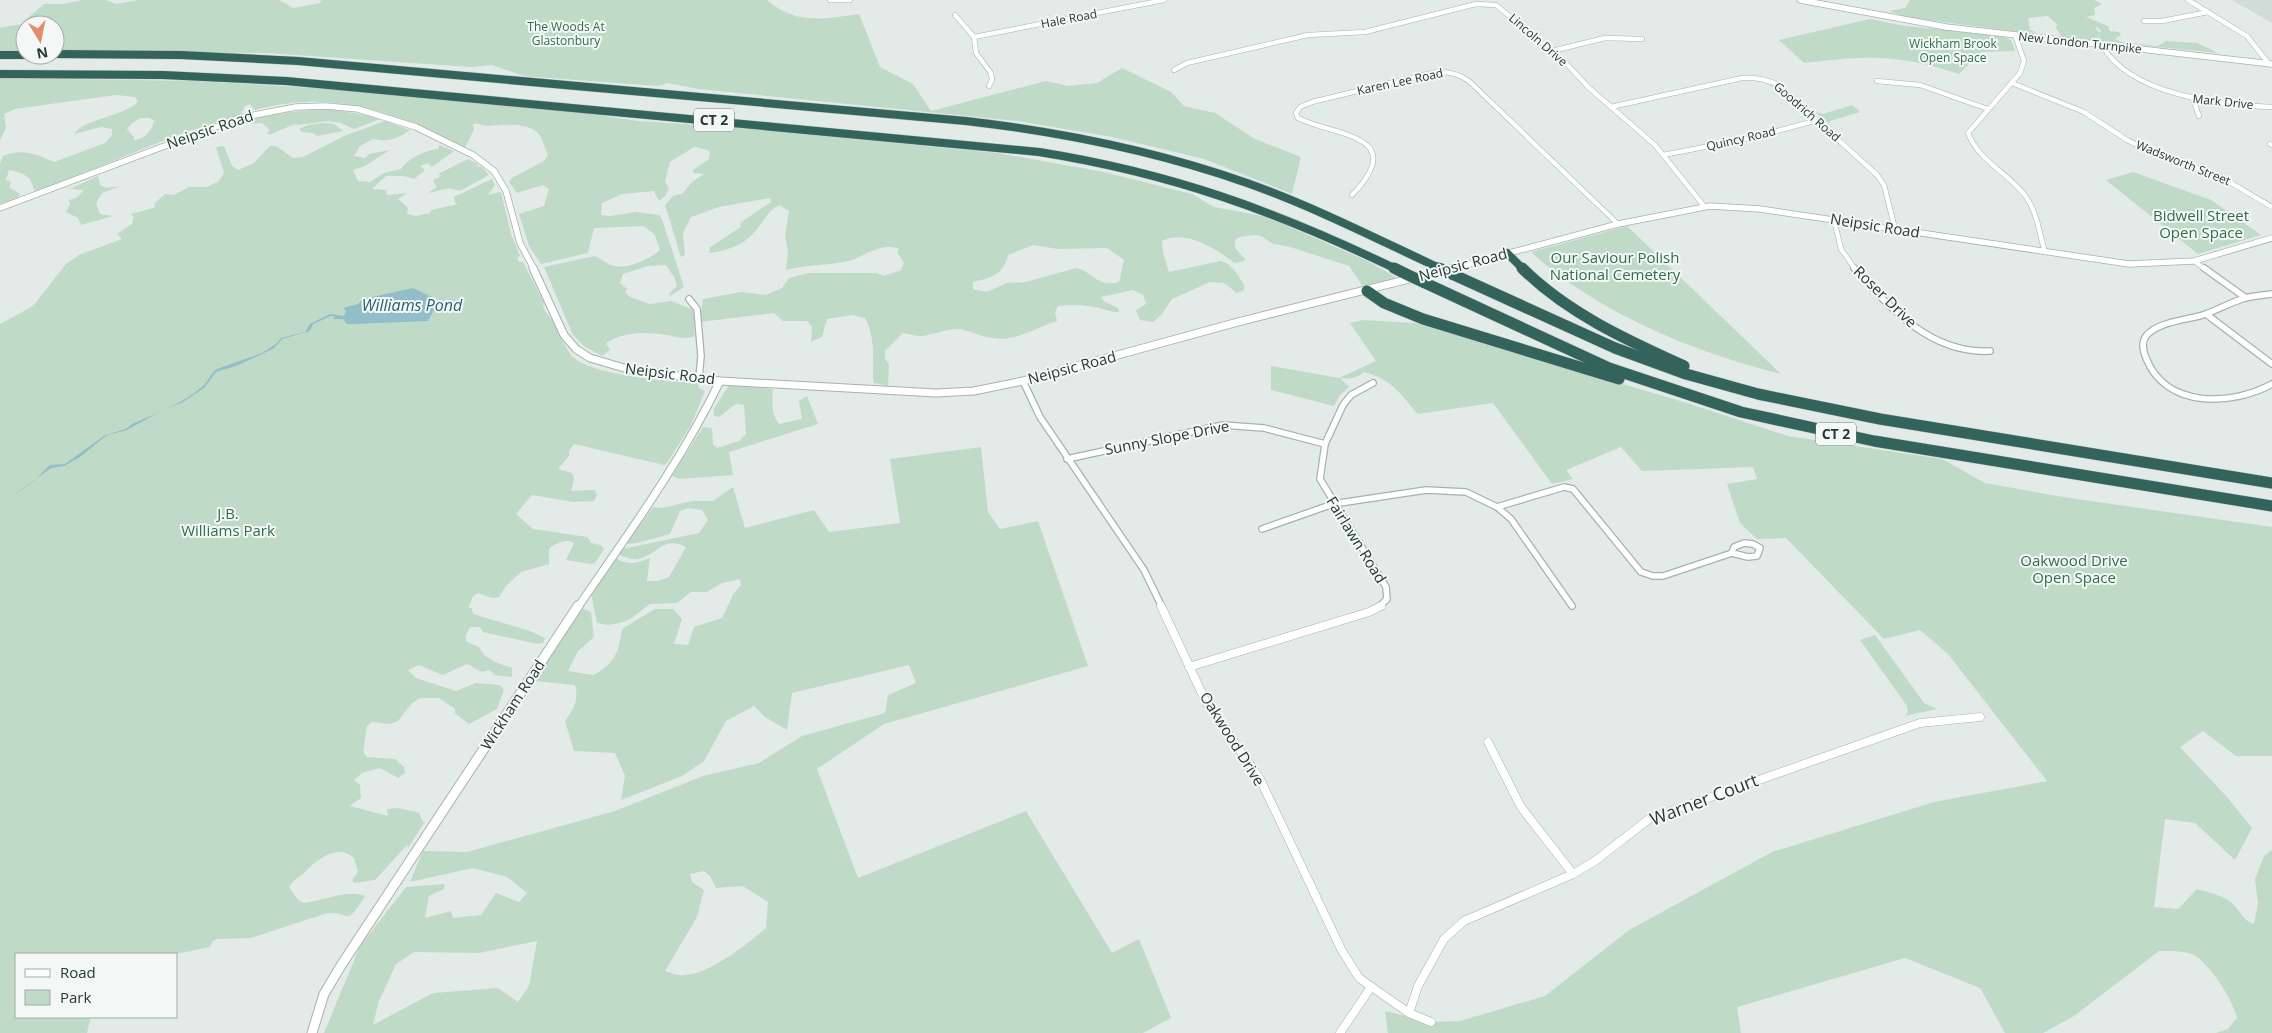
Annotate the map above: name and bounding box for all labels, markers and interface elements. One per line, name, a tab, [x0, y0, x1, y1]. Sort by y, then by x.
street label: Hale Road	[1039, 5, 1099, 32]
street label: Lincoln Drive	[1505, 9, 1571, 70]
north arrow	[15, 15, 65, 65]
park label: The Woods At Glastonbury	[527, 18, 605, 49]
street label: New London Turnpike	[2018, 28, 2143, 57]
park label: Wickham Brook Open Space	[1909, 35, 1998, 66]
text: N	[35, 43, 50, 64]
street label: Karen Lee Road	[1355, 64, 1445, 99]
street label: Goodrich Road	[1770, 78, 1844, 145]
street label: Mark Drive	[2192, 90, 2255, 113]
street label: Neipsic Road	[164, 105, 256, 153]
road number: CT 2	[694, 108, 734, 132]
street label: Quincy Road	[1705, 122, 1777, 155]
street label: Wadsworth Street	[2133, 136, 2233, 189]
park label: Bidwell Street Open Space	[2153, 205, 2249, 242]
street label: Neipsic Road	[1829, 208, 1921, 242]
street label: Neipsic Road	[1416, 243, 1509, 285]
park label: Our Saviour Polish National Cemetery	[1550, 247, 1681, 284]
street label: Roser Drive	[1850, 261, 1922, 331]
water label: Williams Pond	[362, 294, 463, 316]
street label: Neipsic Road	[1025, 346, 1118, 388]
street label: Neipsic Road	[624, 358, 716, 388]
street label: Sunny Slope Drive	[1103, 415, 1231, 459]
road number: CT 2	[1816, 422, 1856, 446]
street label: Fairlawn Road	[1322, 492, 1391, 587]
park label: J.B. Williams Park	[181, 503, 275, 540]
park label: Oakwood Drive Open Space	[2020, 550, 2128, 587]
street label: Wickham Road	[476, 655, 549, 753]
street label: Oakwood Drive	[1196, 688, 1270, 789]
street label: Warner Court	[1646, 767, 1761, 831]
legend	[15, 953, 178, 1018]
text: Road	[60, 962, 96, 982]
text: Park	[60, 987, 91, 1007]

